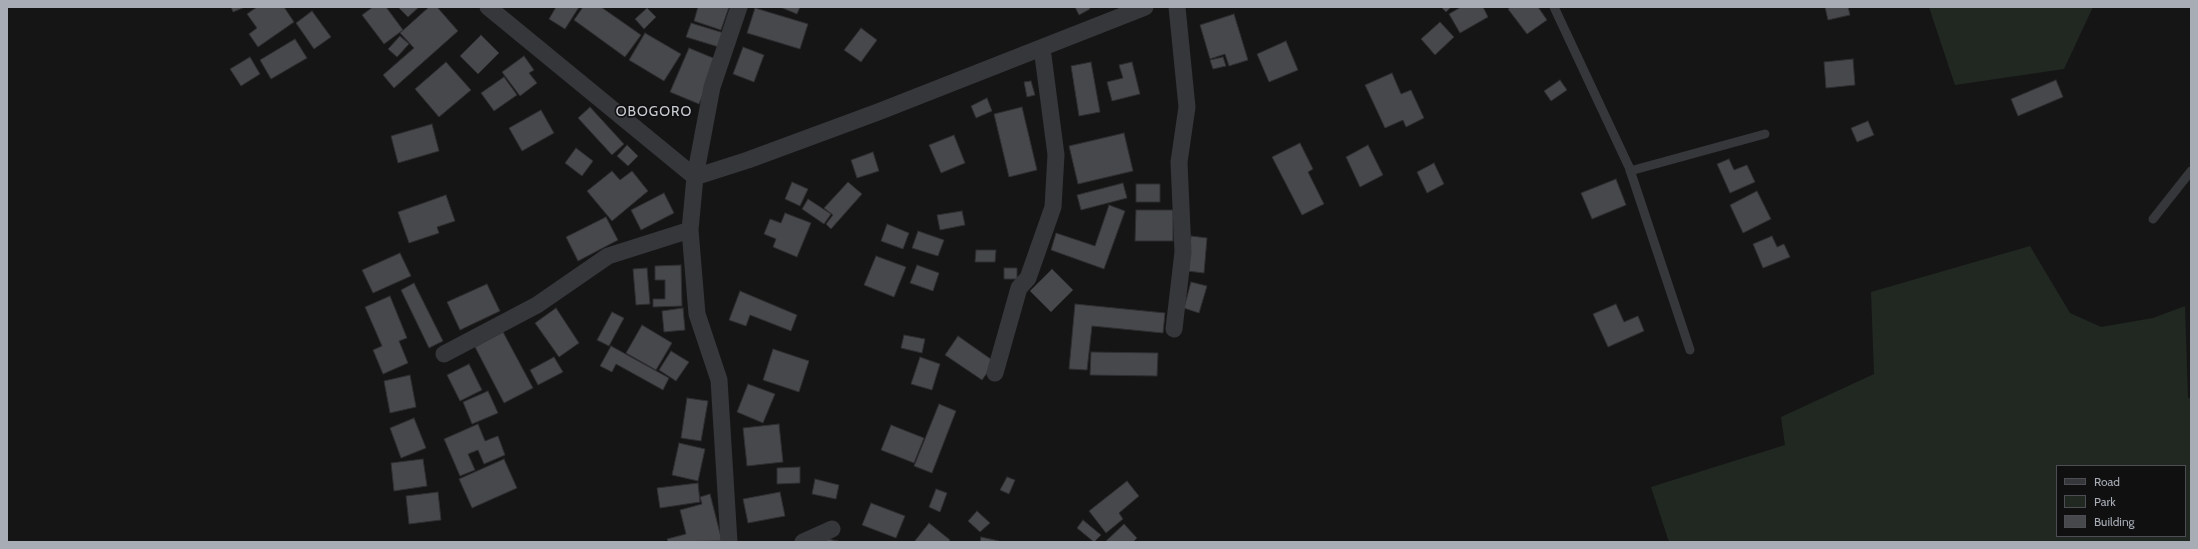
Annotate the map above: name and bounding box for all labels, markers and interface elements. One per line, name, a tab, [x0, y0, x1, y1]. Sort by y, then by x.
district label: OBOGORO	[616, 104, 692, 120]
legend	[2056, 465, 2186, 537]
text: Road	[2094, 474, 2120, 489]
text: Park	[2094, 494, 2116, 509]
text: Building	[2094, 514, 2135, 529]

